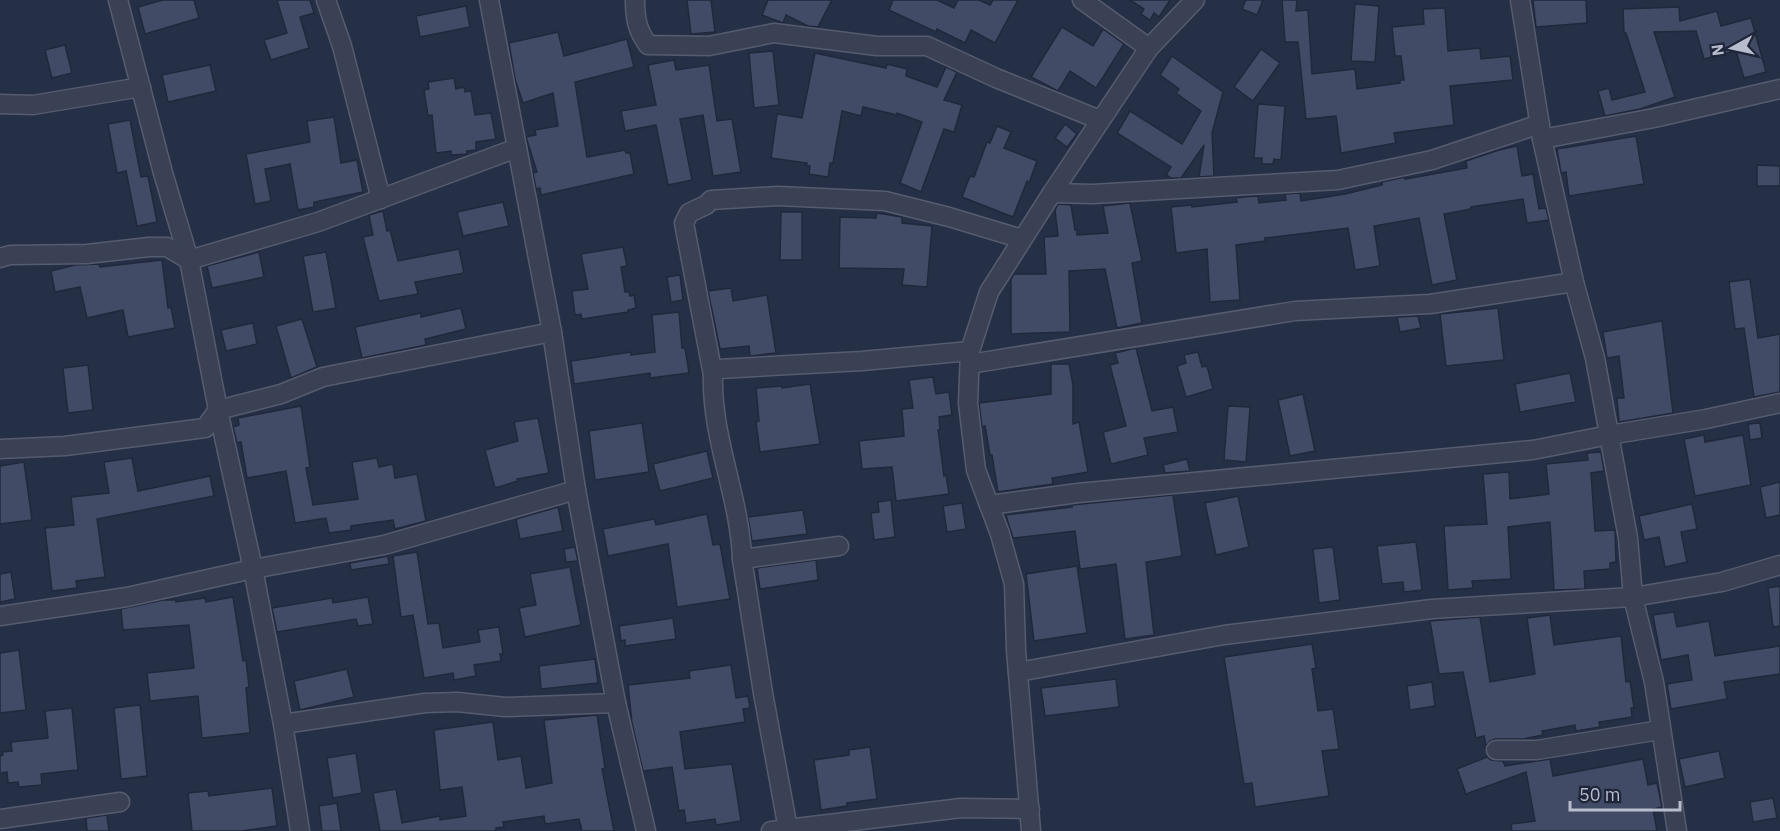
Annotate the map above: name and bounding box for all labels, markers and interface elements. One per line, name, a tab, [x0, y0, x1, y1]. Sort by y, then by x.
north arrow	[1702, 18, 1762, 78]
text: N	[1706, 43, 1728, 57]
scale bar	[1570, 774, 1680, 812]
text: 50 m	[1579, 783, 1621, 806]

